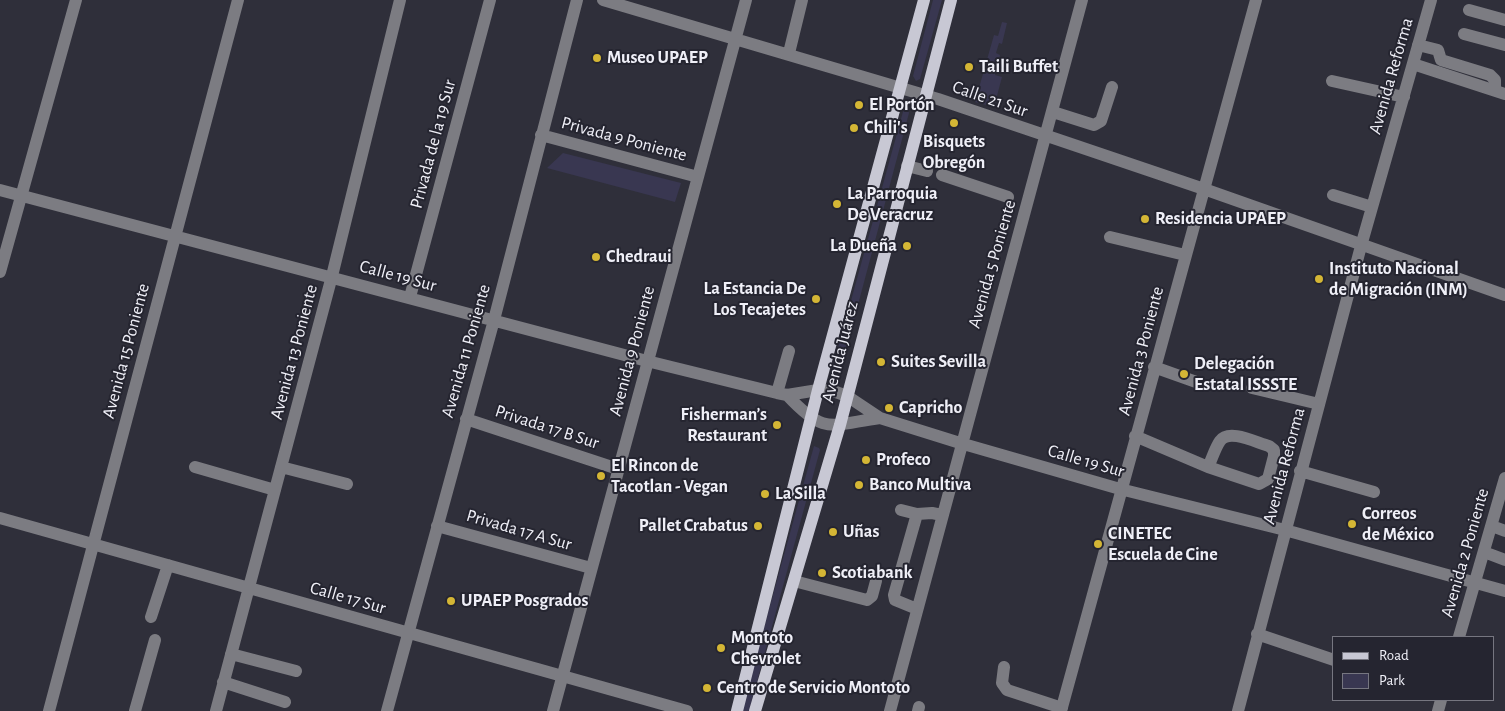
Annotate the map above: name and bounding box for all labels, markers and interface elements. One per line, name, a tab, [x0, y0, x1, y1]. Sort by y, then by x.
street label: Avenida Reforma	[1364, 15, 1418, 137]
place label: Museo UPAEP	[607, 47, 708, 69]
marker: Museo UPAEP	[591, 52, 603, 64]
place label: Taili Buffet	[979, 56, 1058, 78]
marker: Taili Buffet	[963, 61, 975, 73]
street label: Calle 21 Sur	[949, 76, 1031, 122]
street label: Privada de la 19 Sur	[405, 77, 461, 211]
place label: El Portón	[869, 94, 935, 116]
marker: El Portón	[853, 99, 865, 111]
street label: Privada 9 Poniente	[559, 112, 689, 166]
place label: Chili's	[864, 117, 908, 139]
marker: Bisquets Obregón	[948, 117, 960, 129]
marker: Chili's	[848, 122, 860, 134]
place label: Bisquets Obregón	[923, 131, 985, 173]
place label: La Parroquia De Veracruz	[847, 183, 938, 225]
street label: Avenida 5 Poniente	[963, 197, 1021, 331]
marker: La Parroquia De Veracruz	[831, 198, 843, 210]
place label: Residencia UPAEP	[1155, 208, 1286, 230]
marker: Residencia UPAEP	[1139, 213, 1151, 225]
place label: La Dueña	[830, 235, 897, 257]
marker: La Dueña	[901, 240, 913, 252]
place label: Chedraui	[606, 246, 672, 268]
marker: Chedraui	[590, 251, 602, 263]
street label: Calle 19 Sur	[357, 255, 439, 297]
place label: Instituto Nacional de Migración (INM)	[1329, 258, 1468, 300]
marker: Instituto Nacional de Migración (INM)	[1313, 273, 1325, 285]
place label: La Estancia De Los Tecajetes	[703, 278, 806, 320]
street label: Avenida 15 Poniente	[98, 281, 154, 421]
street label: Avenida 13 Poniente	[266, 282, 322, 422]
street label: Avenida 11 Poniente	[437, 282, 495, 420]
street label: Avenida 9 Poniente	[604, 284, 660, 418]
street label: Avenida 3 Poniente	[1113, 284, 1169, 418]
marker: La Estancia De Los Tecajetes	[810, 293, 822, 305]
street label: Avenida Juárez	[817, 299, 863, 405]
place label: Suites Sevilla	[891, 351, 986, 373]
place label: Delegación Estatal ISSSTE	[1194, 353, 1297, 396]
marker: Suites Sevilla	[875, 356, 887, 368]
marker: Delegación Estatal ISSSTE	[1178, 368, 1190, 380]
place label: Capricho	[899, 397, 962, 419]
street label: Privada 17 B Sur	[492, 400, 602, 454]
marker: Capricho	[883, 402, 895, 414]
place label: Fisherman’s Restaurant	[681, 404, 767, 446]
street label: Avenida Reforma	[1258, 405, 1310, 527]
marker: Fisherman’s Restaurant	[771, 419, 783, 431]
street label: Calle 19 Sur	[1045, 440, 1127, 482]
place label: Profeco	[876, 449, 931, 471]
marker: Profeco	[860, 454, 872, 466]
place label: El Rincon de Tacotlan - Vegan	[611, 455, 728, 498]
marker: El Rincon de Tacotlan - Vegan	[595, 470, 607, 482]
place label: Banco Multiva	[869, 474, 971, 496]
marker: Banco Multiva	[853, 479, 865, 491]
place label: La Silla	[775, 483, 826, 505]
street label: Avenida 2 Poniente	[1436, 486, 1494, 620]
marker: La Silla	[759, 488, 771, 500]
place label: Correos de México	[1362, 503, 1434, 546]
street label: Privada 17 A Sur	[464, 505, 574, 555]
place label: Pallet Crabatus	[639, 515, 748, 537]
marker: Correos de México	[1346, 518, 1358, 530]
marker: Pallet Crabatus	[752, 520, 764, 532]
place label: Uñas	[843, 521, 879, 543]
place label: CINETEC Escuela de Cine	[1108, 523, 1218, 566]
marker: Uñas	[827, 526, 839, 538]
marker: CINETEC Escuela de Cine	[1092, 538, 1104, 550]
place label: Scotiabank	[832, 562, 912, 584]
marker: Scotiabank	[816, 567, 828, 579]
street label: Calle 17 Sur	[308, 577, 388, 619]
place label: UPAEP Posgrados	[461, 590, 588, 612]
marker: UPAEP Posgrados	[445, 595, 457, 607]
place label: Montoto Chevrolet	[731, 627, 801, 670]
legend	[1332, 636, 1495, 701]
marker: Montoto Chevrolet	[715, 642, 727, 654]
text: Road	[1379, 648, 1409, 663]
text: Park	[1379, 673, 1405, 688]
place label: Centro de Servicio Montoto	[717, 677, 910, 699]
marker: Centro de Servicio Montoto	[701, 682, 713, 694]

